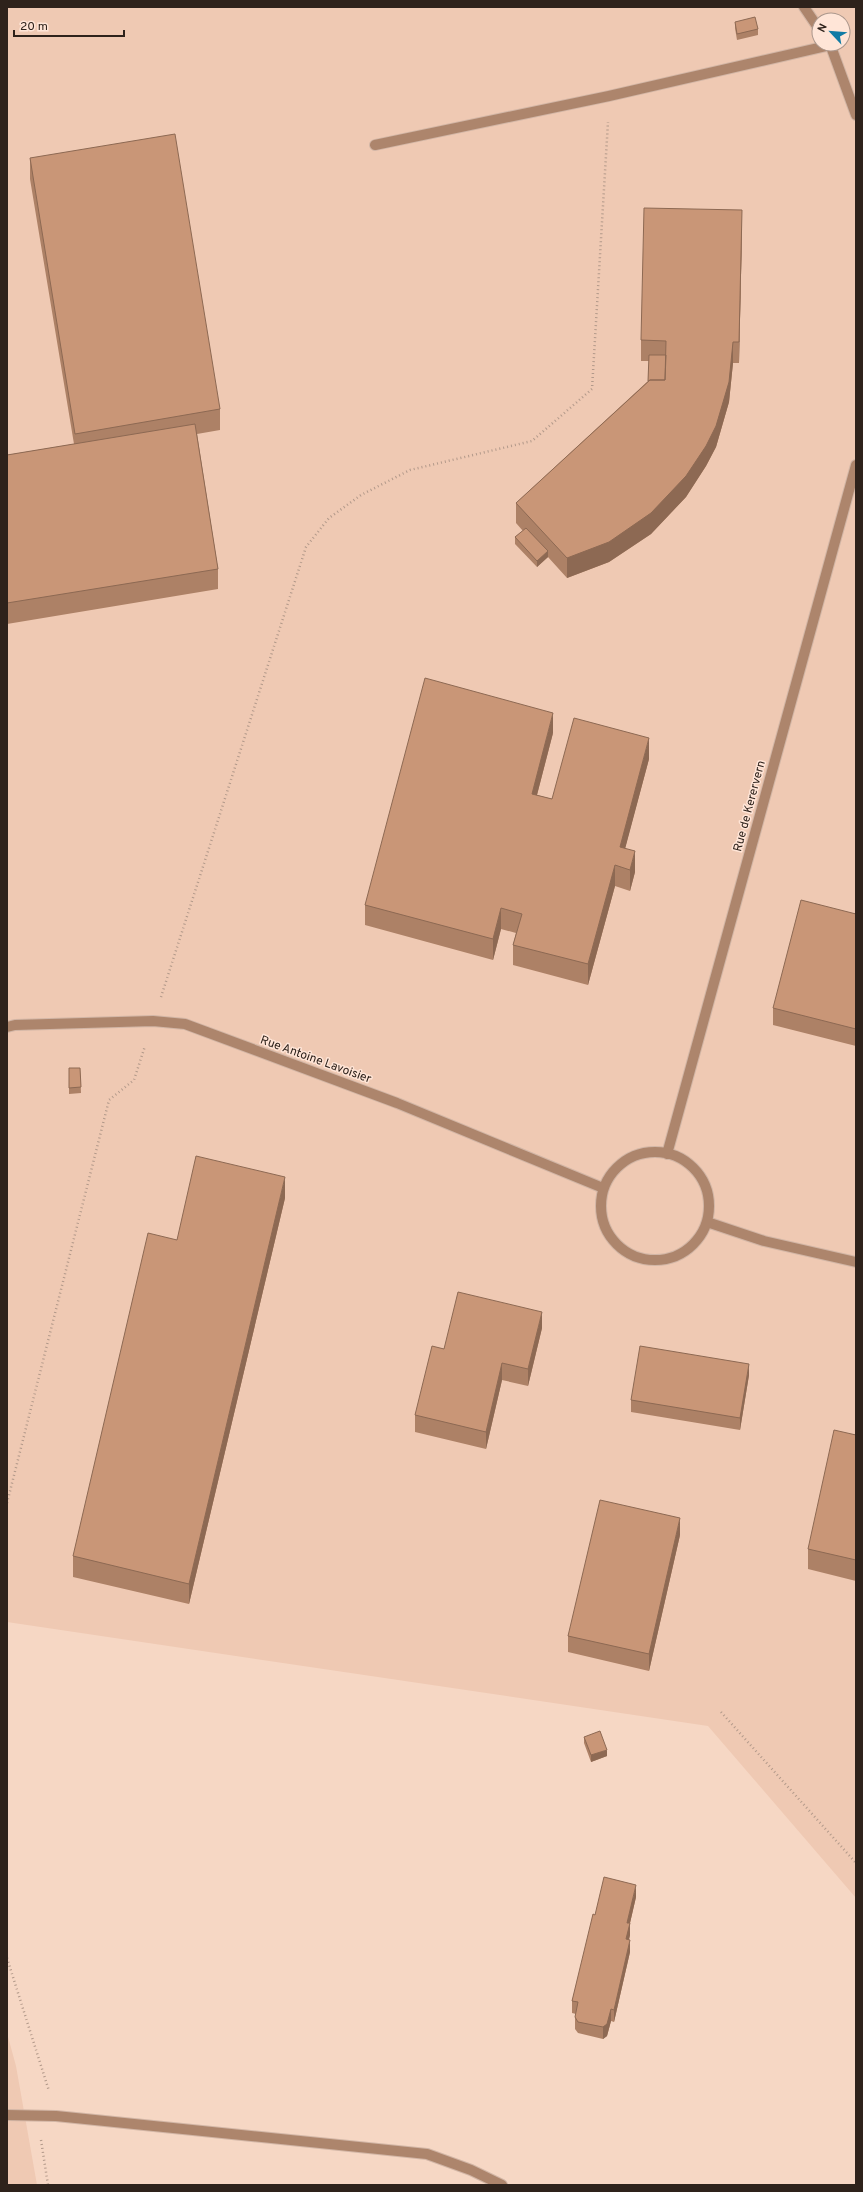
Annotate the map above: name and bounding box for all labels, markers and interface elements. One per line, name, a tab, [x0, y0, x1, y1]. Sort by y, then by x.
scale bar	[14, 12, 124, 38]
north arrow	[811, 12, 851, 52]
text: 20 m	[20, 19, 48, 35]
text: N	[815, 21, 831, 35]
street label: Rue de Kerervern	[730, 759, 770, 854]
street label: Rue Antoine Lavoisier	[258, 1032, 374, 1088]

